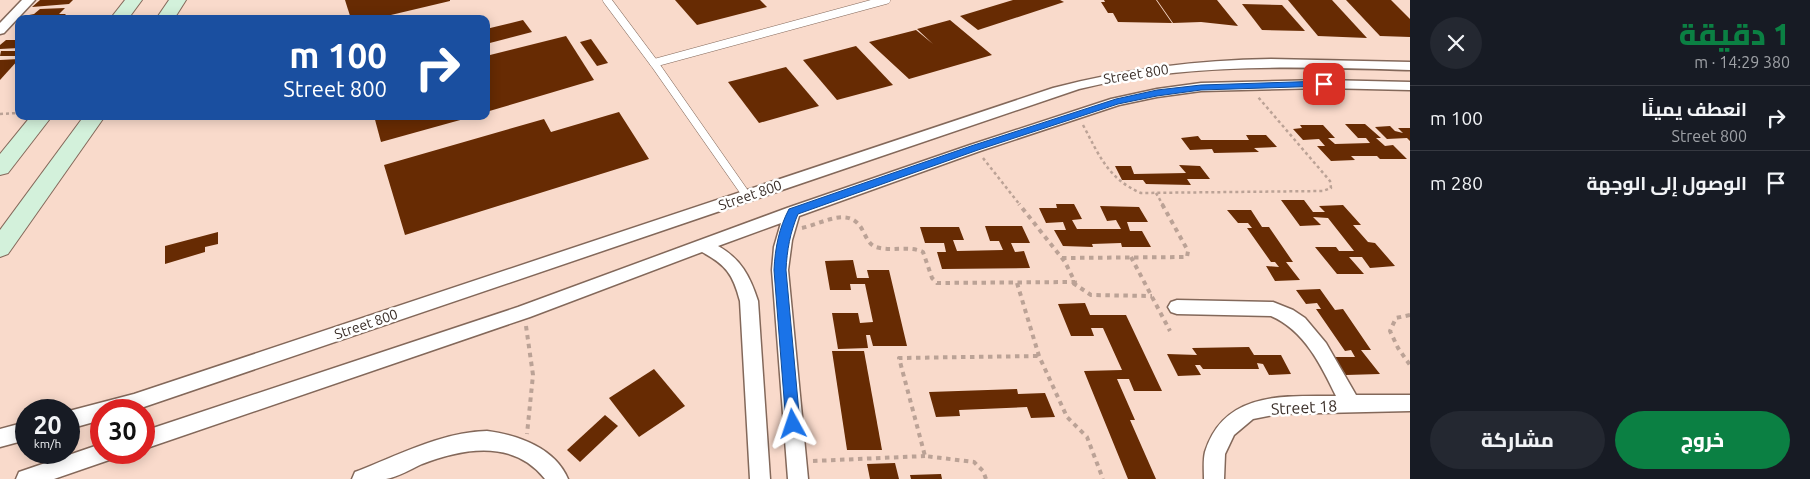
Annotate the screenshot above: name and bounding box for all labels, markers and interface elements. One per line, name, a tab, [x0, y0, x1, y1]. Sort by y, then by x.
button: close	[1430, 17, 1482, 69]
text: 1 دقيقة	[1679, 17, 1790, 51]
text: 100 m	[289, 35, 387, 75]
icon: right	[405, 35, 470, 100]
text: 380 m · 14:29	[1694, 53, 1790, 71]
street label: Street 800	[1102, 61, 1170, 87]
pin	[1303, 63, 1345, 105]
icon: arrive	[1310, 70, 1338, 98]
text: Street 800	[283, 76, 387, 101]
text: انعطف يمينًا	[1641, 98, 1747, 120]
icon: right	[1762, 104, 1790, 132]
text: 100 m	[1430, 107, 1483, 129]
text: Street 800	[1672, 127, 1747, 145]
icon: arrive	[1762, 169, 1790, 197]
text: 280 m	[1430, 172, 1483, 194]
text: الوصول إلى الوجهة	[1587, 172, 1747, 194]
street label: Street 800	[716, 177, 784, 213]
street label: Street 800	[332, 306, 400, 342]
street label: Street 18	[1270, 396, 1338, 418]
position arrow	[766, 397, 818, 449]
speed limit sign: 30	[90, 399, 155, 464]
text: 20	[33, 411, 62, 439]
button: مشاركة	[1430, 411, 1605, 469]
button: خروج	[1615, 411, 1790, 469]
text: km/h	[34, 437, 61, 450]

